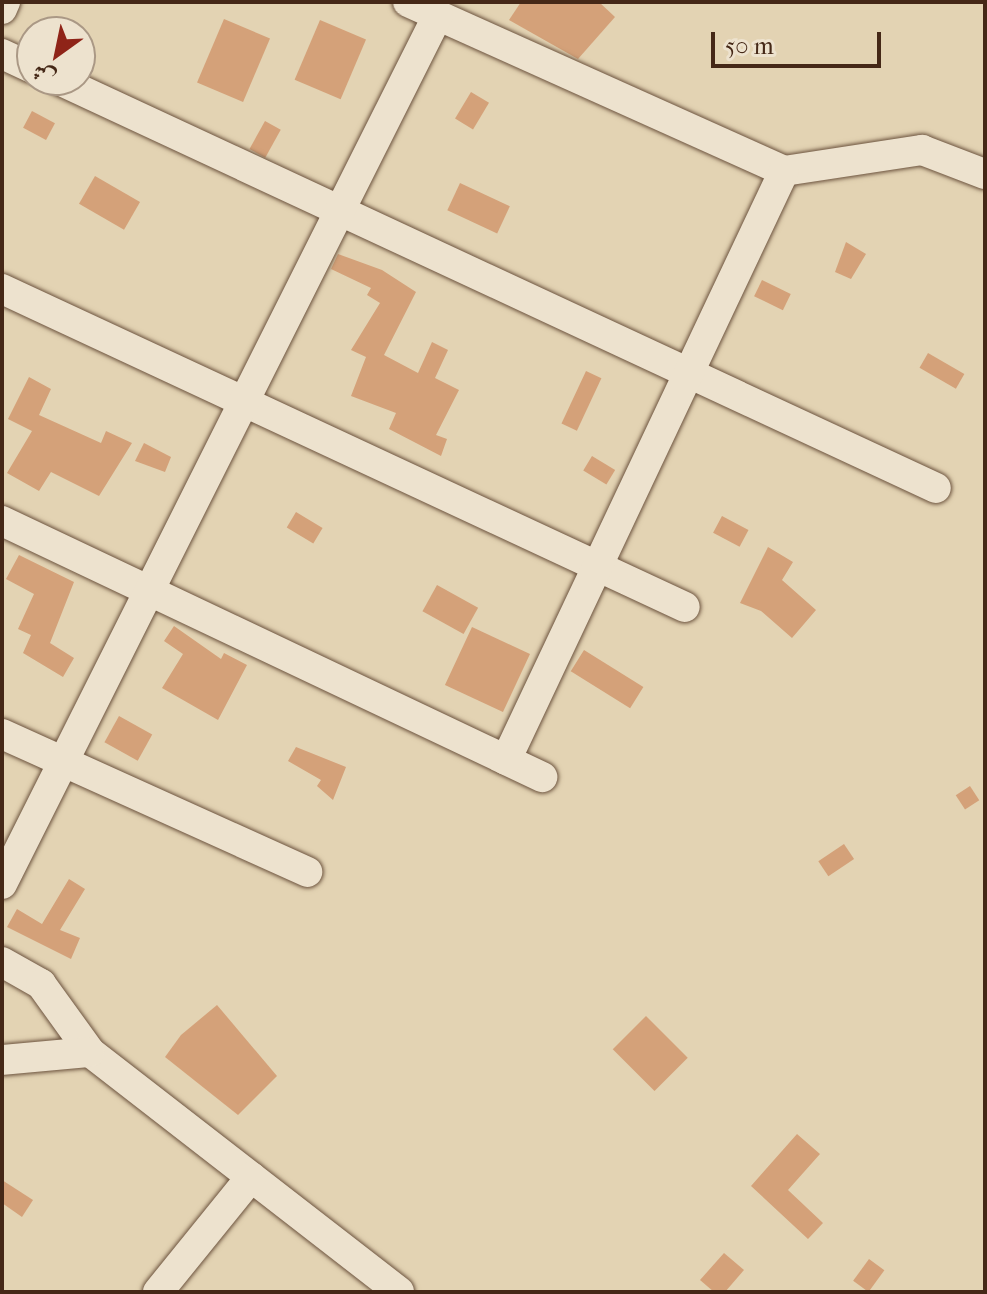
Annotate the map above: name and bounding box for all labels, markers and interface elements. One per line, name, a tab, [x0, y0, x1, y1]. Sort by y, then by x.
north arrow	[16, 16, 96, 96]
scale bar	[715, 16, 885, 66]
text: 50 m	[725, 32, 774, 60]
text: ش	[28, 58, 60, 91]

